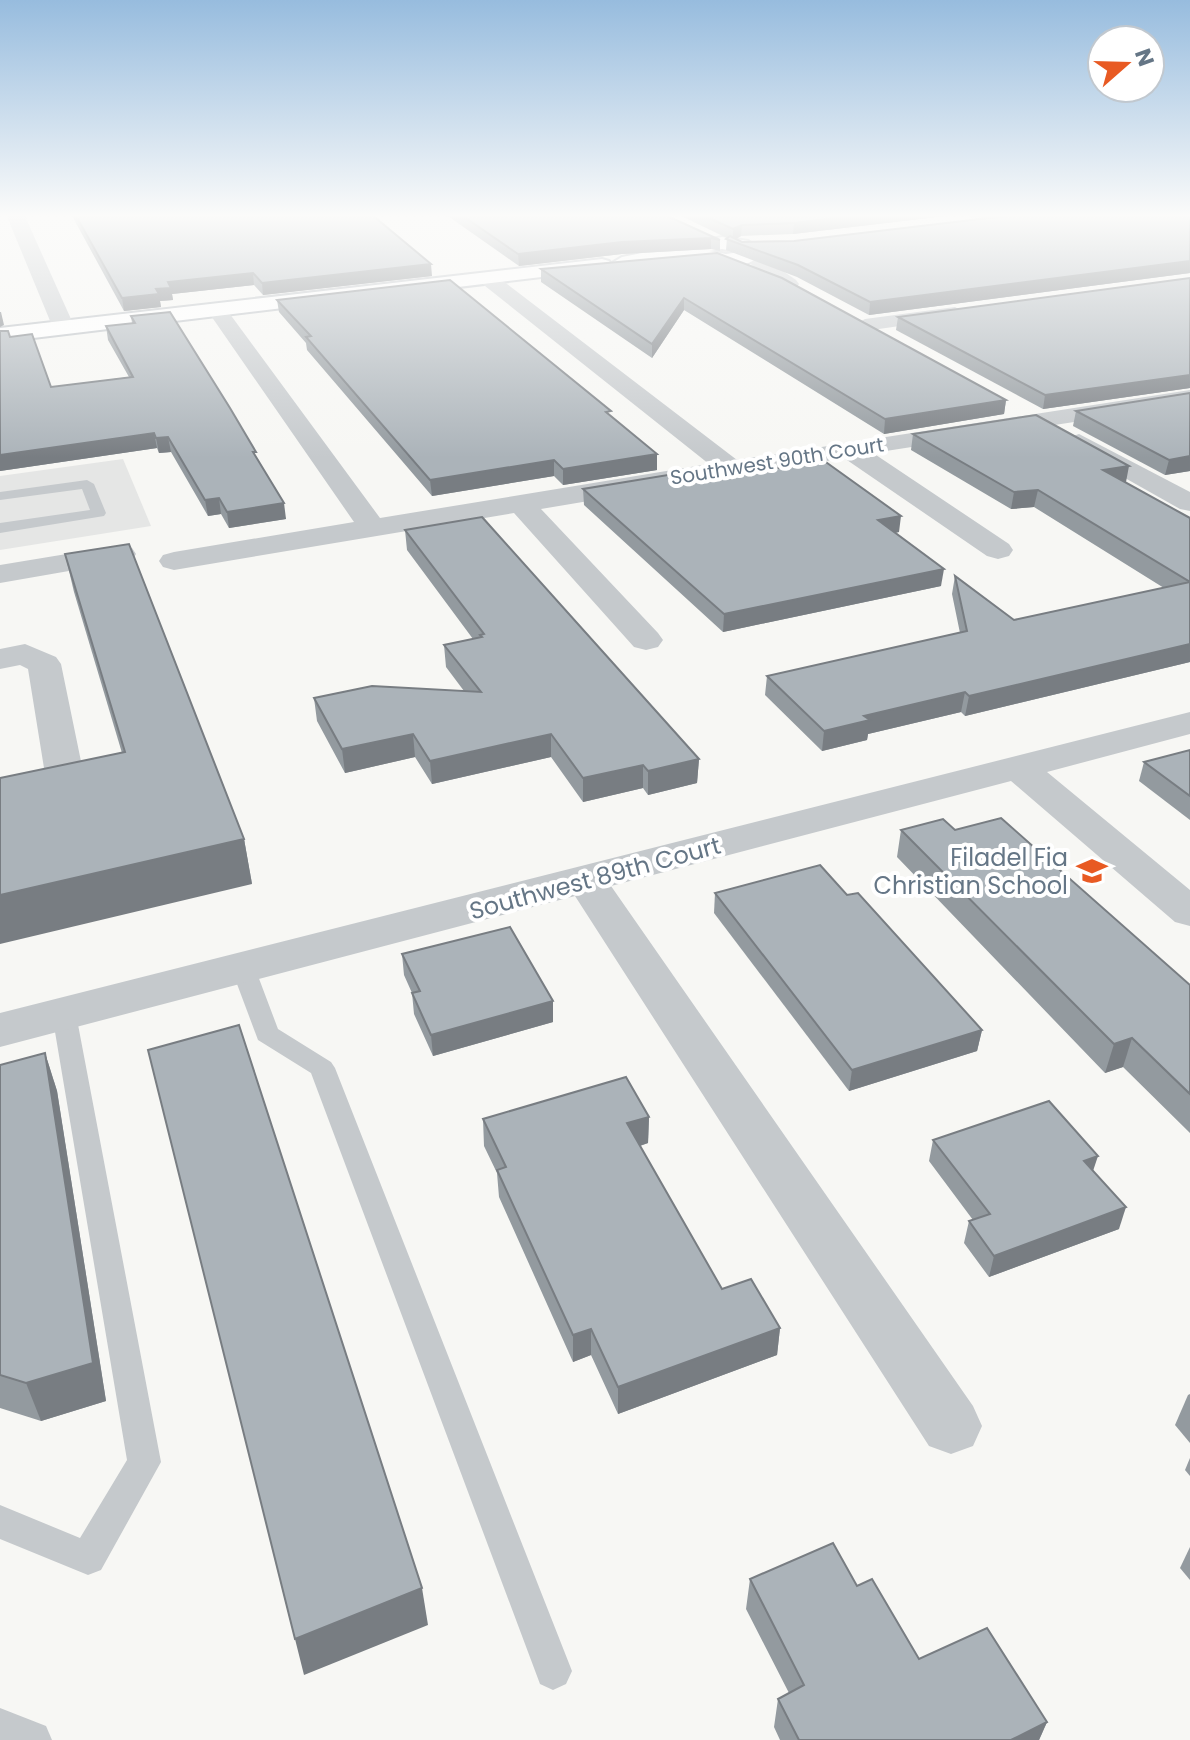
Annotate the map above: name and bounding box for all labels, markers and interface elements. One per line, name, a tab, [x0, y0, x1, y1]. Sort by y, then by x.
north arrow	[1086, 24, 1166, 104]
text: N	[1127, 44, 1162, 70]
street label: Southwest 90th Court	[668, 430, 886, 492]
street label: Southwest 89th Court	[466, 829, 724, 927]
place label: Filadel Fia Christian School	[873, 841, 1068, 902]
school or university icon: Filadel Fia Christian School	[1075, 854, 1109, 888]

